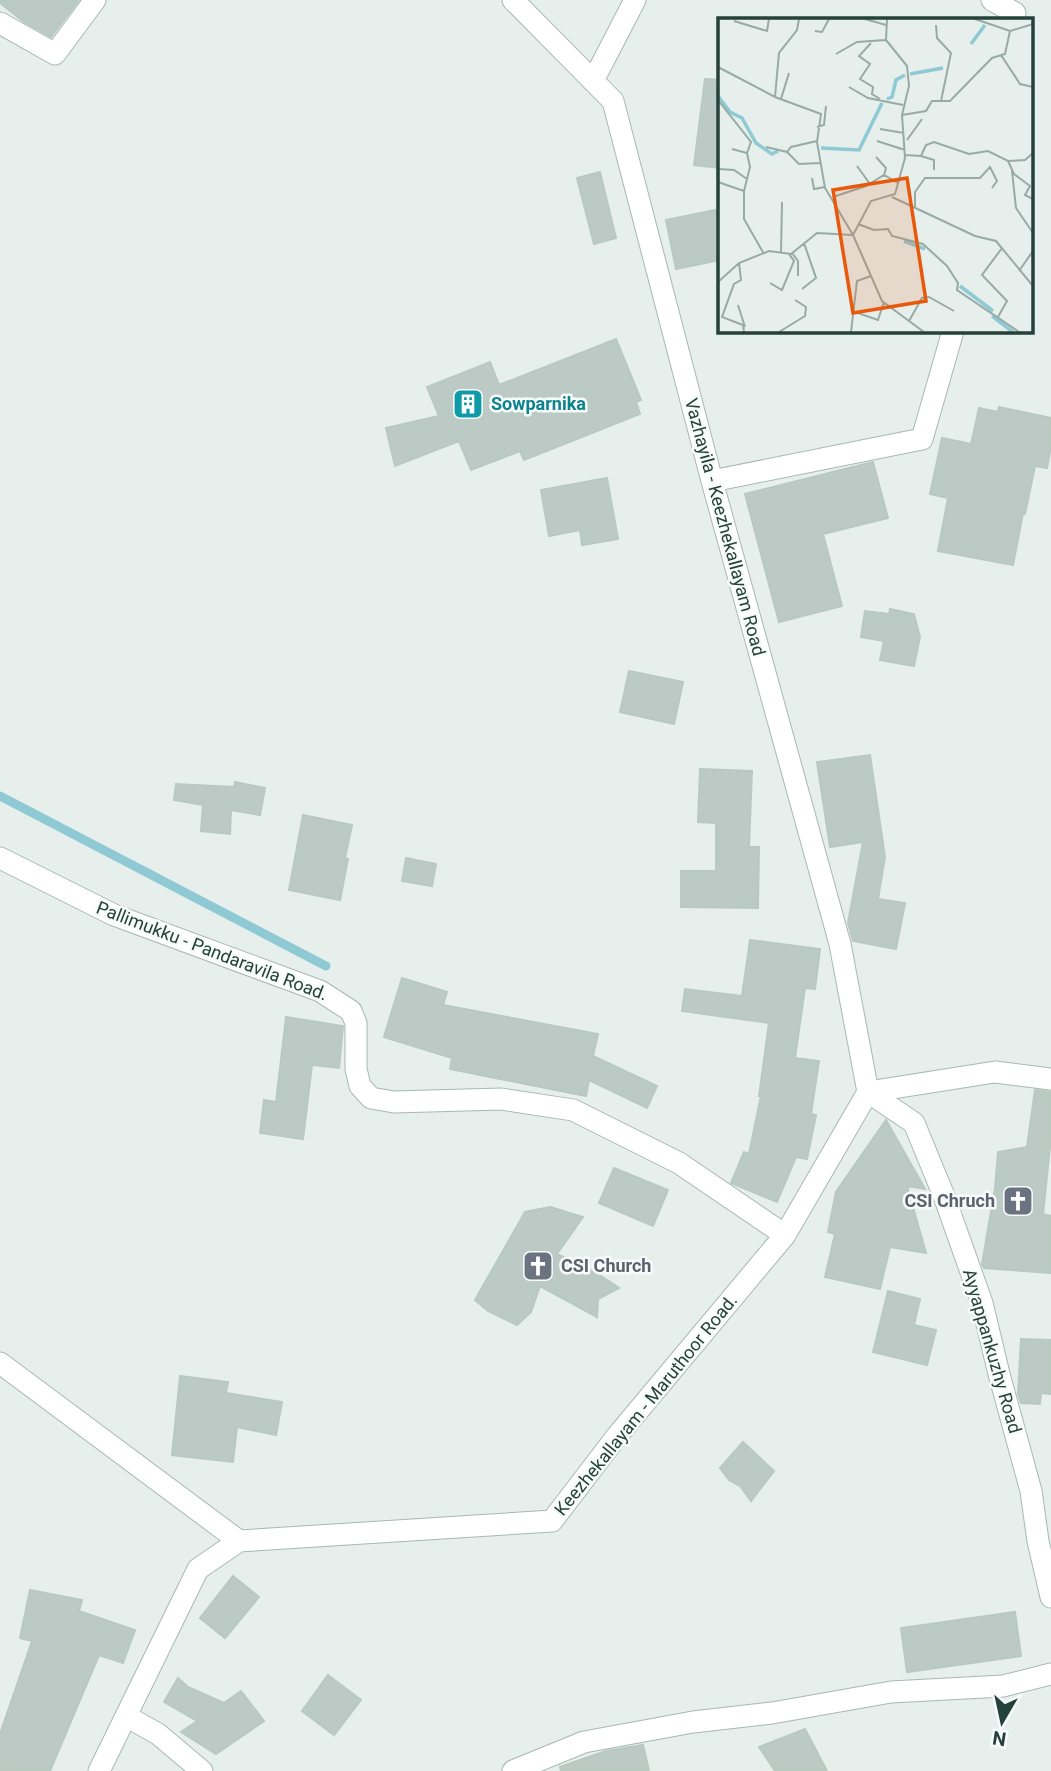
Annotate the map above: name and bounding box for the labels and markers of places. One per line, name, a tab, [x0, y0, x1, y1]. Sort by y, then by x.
building icon: Sowparnika	[451, 387, 485, 421]
place label: Sowparnika	[491, 393, 586, 414]
church icon: CSI Chruch	[1001, 1184, 1035, 1218]
place label: CSI Chruch	[904, 1190, 995, 1211]
church icon: CSI Church	[521, 1249, 555, 1283]
place label: CSI Church	[561, 1255, 651, 1276]

